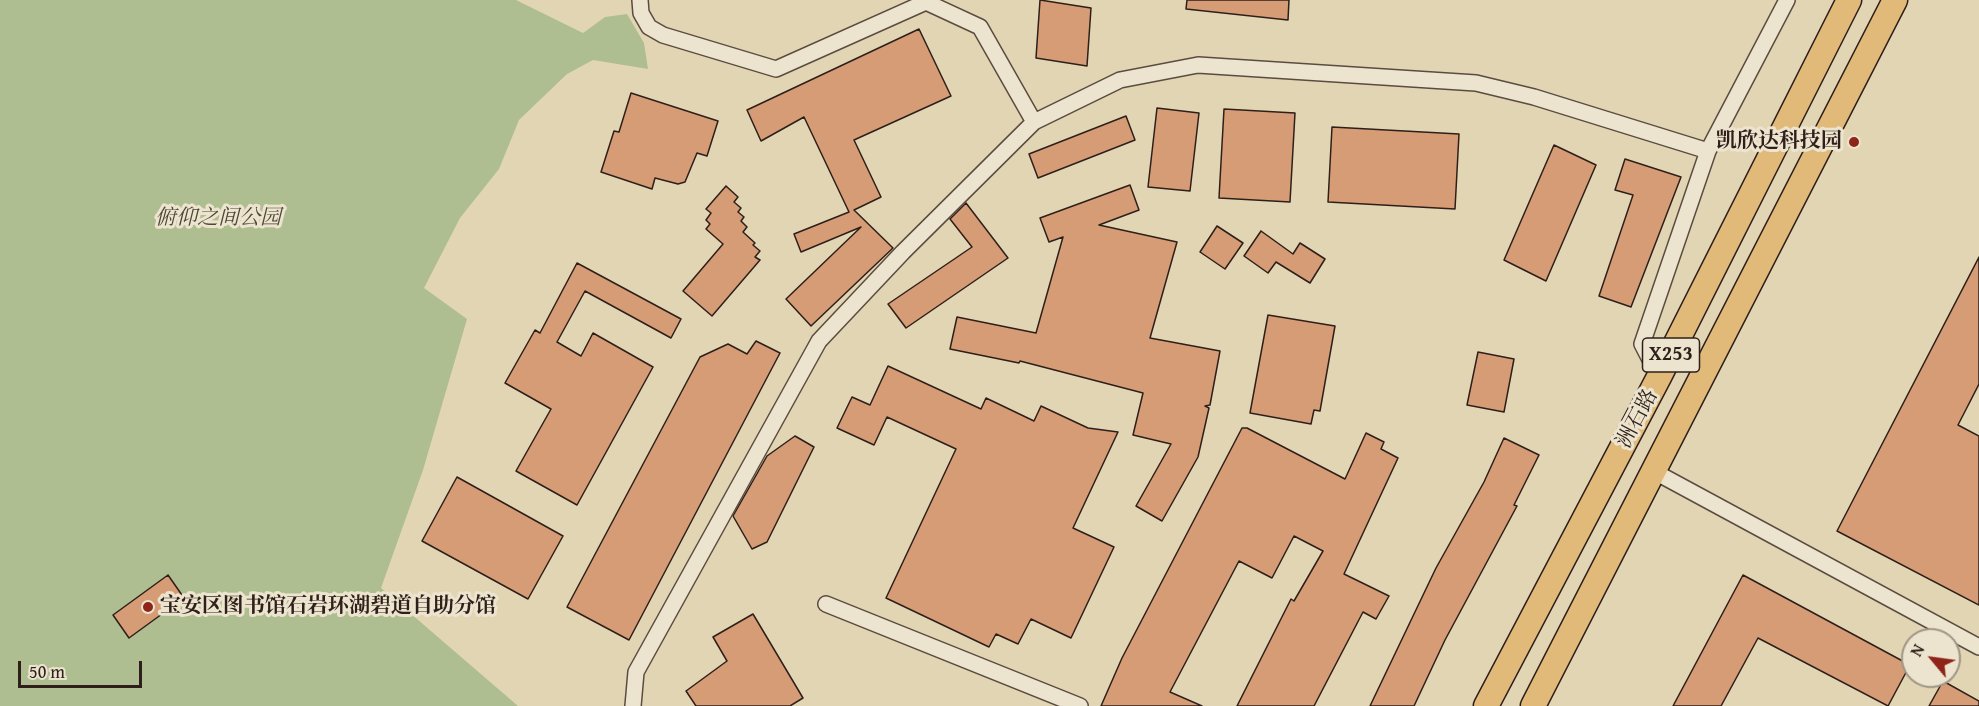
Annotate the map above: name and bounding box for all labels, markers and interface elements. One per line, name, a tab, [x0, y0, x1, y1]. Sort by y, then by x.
place label: 凯欣达科技园	[1716, 129, 1842, 155]
marker: 凯欣达科技园	[1847, 135, 1861, 149]
park label: 俯仰之间公园	[155, 206, 281, 232]
road number: X253	[1642, 338, 1700, 372]
street label: 洲石路	[1612, 385, 1664, 453]
place label: 宝安区图书馆石岩环湖碧道自助分馆	[160, 594, 496, 620]
marker: 宝安区图书馆石岩环湖碧道自助分馆	[141, 600, 155, 614]
north arrow	[1901, 628, 1961, 688]
text: N	[1904, 640, 1930, 661]
scale bar	[21, 649, 146, 687]
text: 50 m	[29, 658, 65, 685]

